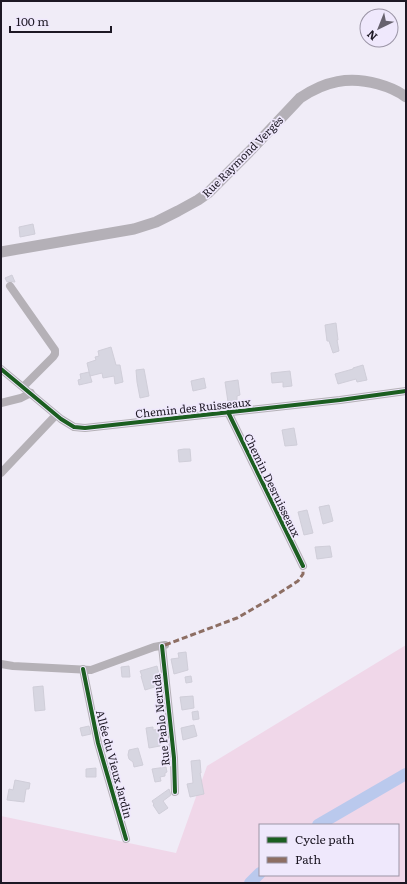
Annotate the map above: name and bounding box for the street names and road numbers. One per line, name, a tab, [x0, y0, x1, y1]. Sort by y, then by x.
street label: Rue Raymond Vergès	[198, 112, 286, 200]
street label: Chemin des Ruisseaux	[134, 393, 252, 421]
street label: Chemin Desruisseaux	[241, 430, 305, 540]
street label: Rue Pablo Neruda	[147, 673, 173, 767]
street label: Allée du Vieux Jardin	[93, 708, 137, 820]

